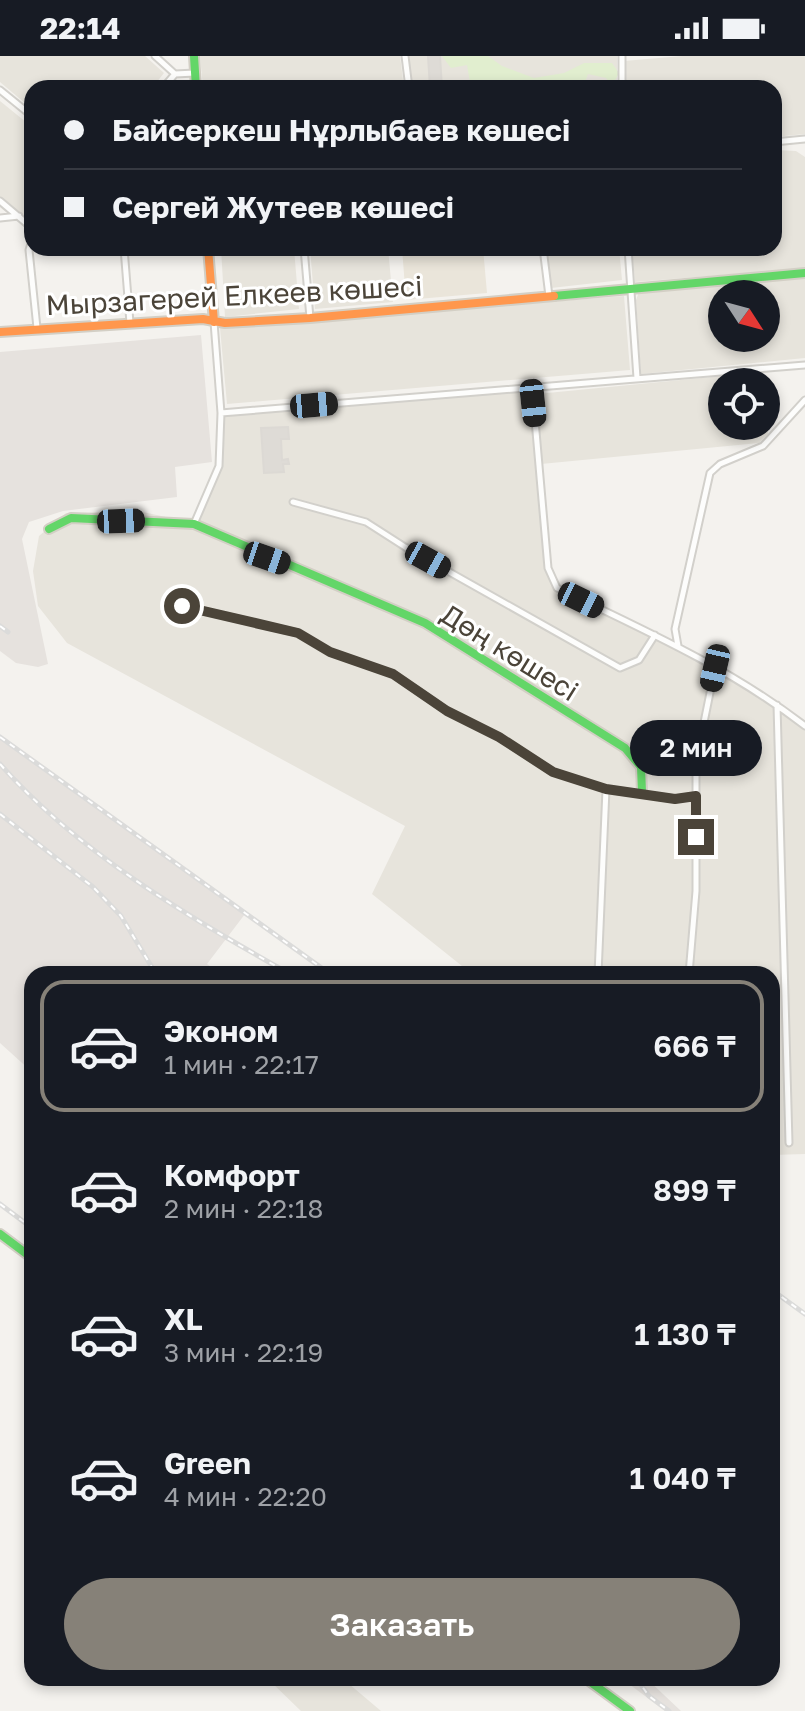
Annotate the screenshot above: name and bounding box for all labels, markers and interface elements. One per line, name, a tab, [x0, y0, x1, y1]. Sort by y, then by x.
text: 22:14	[40, 10, 120, 46]
text: Байсеркеш Нұрлыбаев көшесі	[112, 112, 570, 148]
text: Сергей Жутеев көшесі	[112, 189, 454, 225]
street label: Мырзагерей Елкеев көшесі	[45, 269, 423, 321]
north arrow	[708, 280, 780, 352]
map controls	[708, 280, 780, 440]
button: locate	[708, 368, 780, 440]
car	[519, 378, 547, 428]
car	[289, 391, 339, 419]
car	[97, 508, 145, 534]
car	[401, 538, 455, 582]
car	[240, 539, 294, 577]
car	[554, 579, 608, 621]
route start	[164, 588, 200, 624]
street label: Дөң көшесі	[435, 597, 585, 707]
car	[698, 642, 732, 694]
callout: 2 мин	[630, 721, 762, 777]
text: 2 мин	[660, 732, 732, 763]
route end	[678, 819, 714, 855]
icon: car	[68, 1010, 140, 1082]
text: Эконом	[164, 1013, 278, 1049]
text: 666 ₸	[653, 1028, 736, 1064]
text: 1 мин · 22:17	[164, 1049, 319, 1080]
icon: car	[68, 1154, 140, 1226]
text: Комфорт	[164, 1157, 300, 1193]
text: 899 ₸	[653, 1172, 736, 1208]
text: 2 мин · 22:18	[164, 1193, 323, 1224]
icon: car	[68, 1298, 140, 1370]
text: XL	[164, 1301, 203, 1337]
text: 1 130 ₸	[634, 1316, 736, 1352]
text: 3 мин · 22:19	[164, 1337, 323, 1368]
icon: car	[68, 1442, 140, 1514]
text: Green	[164, 1445, 251, 1481]
text: 1 040 ₸	[630, 1460, 736, 1496]
text: 4 мин · 22:20	[164, 1481, 327, 1512]
button: Заказать	[64, 1578, 740, 1670]

